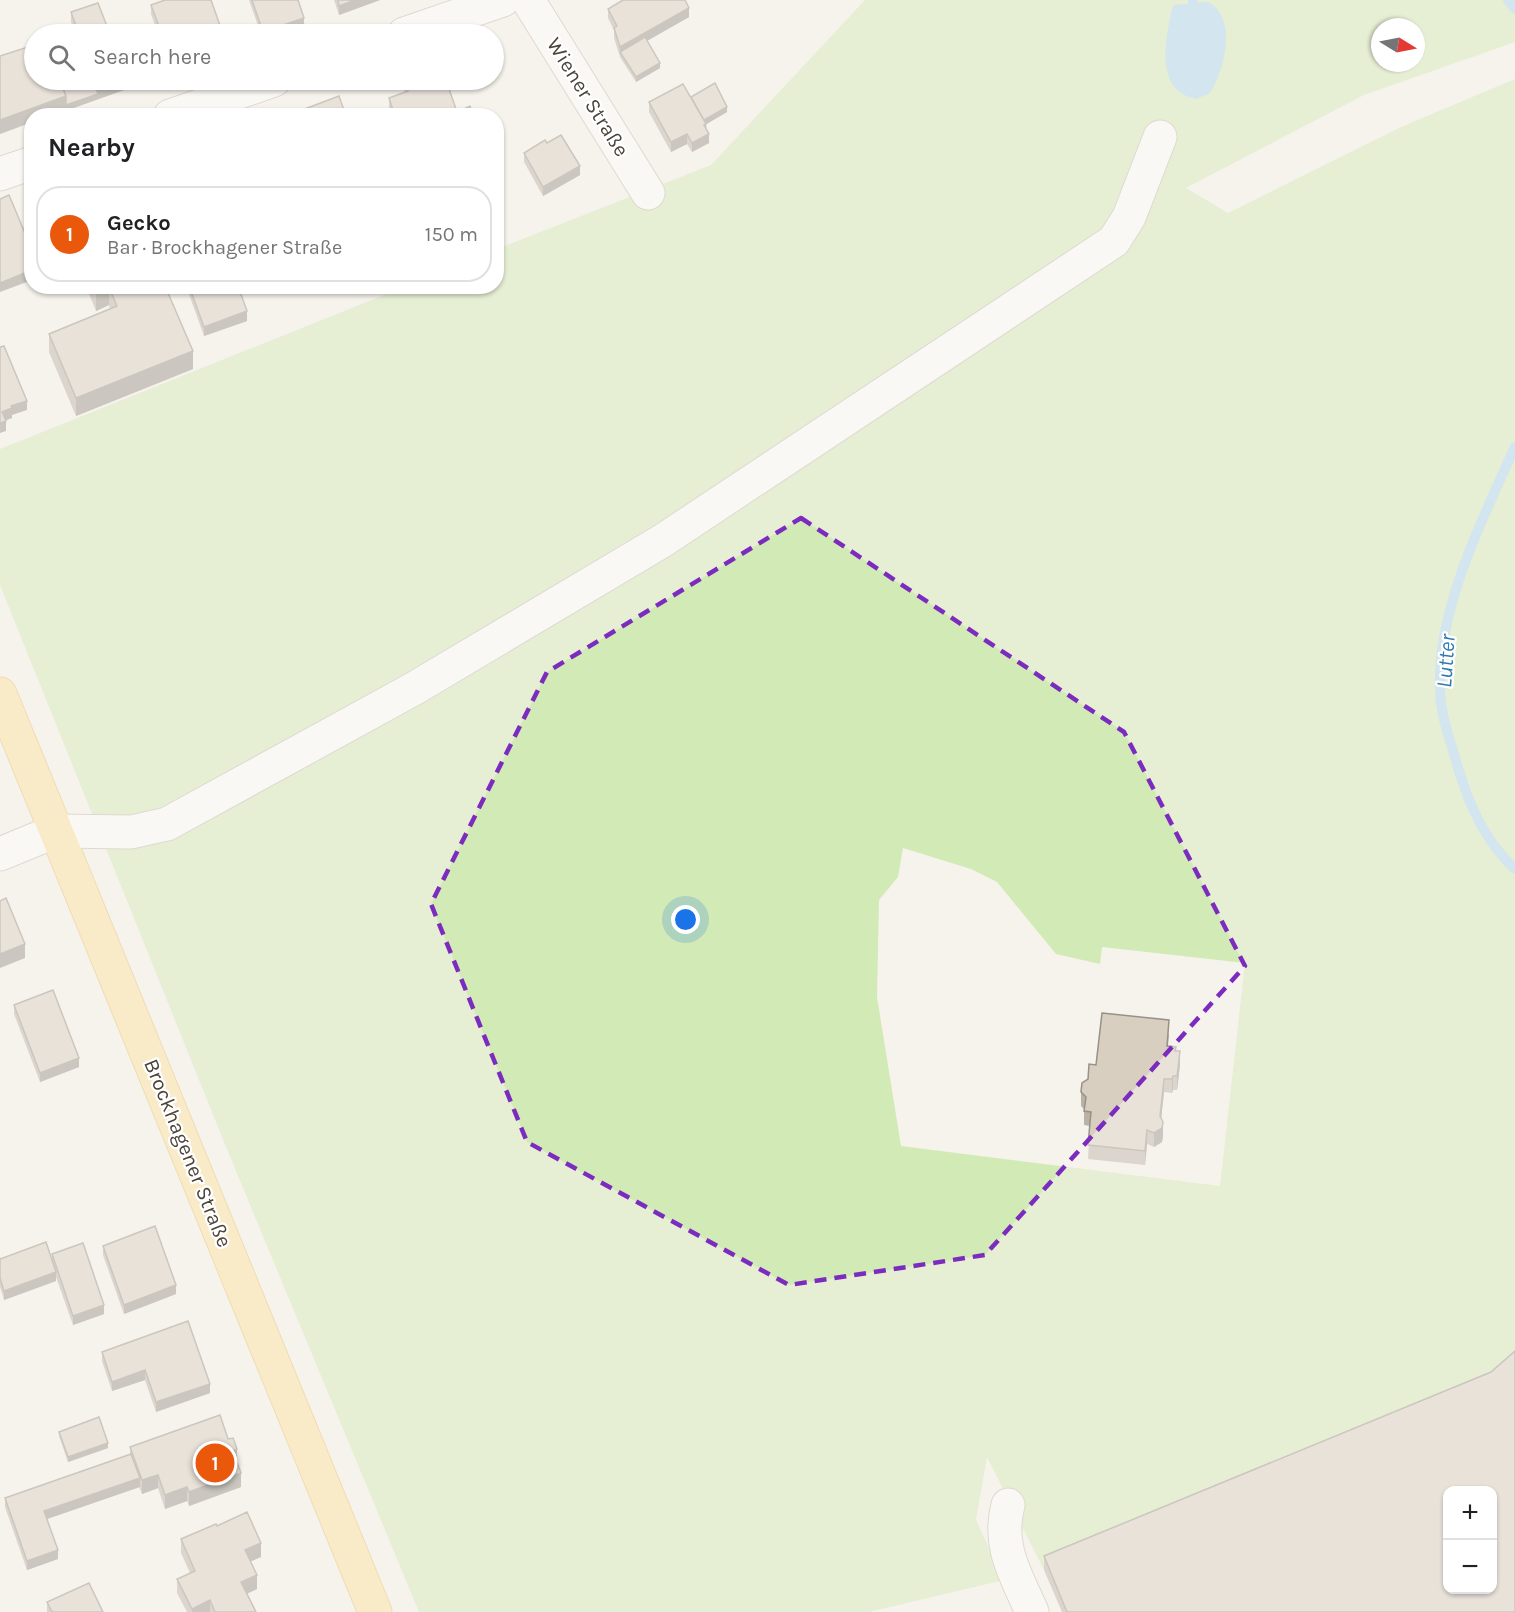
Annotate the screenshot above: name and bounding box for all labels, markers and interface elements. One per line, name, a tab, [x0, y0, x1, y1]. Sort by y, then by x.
north arrow	[1371, 18, 1425, 72]
search box	[24, 24, 504, 90]
street label: Wiener Straße	[542, 33, 634, 161]
icon: search	[45, 41, 78, 74]
text: Search here	[93, 44, 211, 70]
text: Nearby	[48, 132, 135, 163]
text: Gecko	[107, 210, 171, 236]
text: 1	[66, 223, 73, 246]
text: 150 m	[425, 223, 478, 246]
text: Bar · Brockhagener Straße	[107, 236, 342, 259]
water label: Lutter	[1431, 632, 1461, 689]
your location	[671, 905, 700, 934]
street label: Brockhagener Straße	[139, 1055, 237, 1251]
pin: 1	[196, 1440, 234, 1486]
map controls	[1443, 1486, 1497, 1594]
button: +	[1443, 1486, 1497, 1540]
button: −	[1443, 1540, 1497, 1594]

